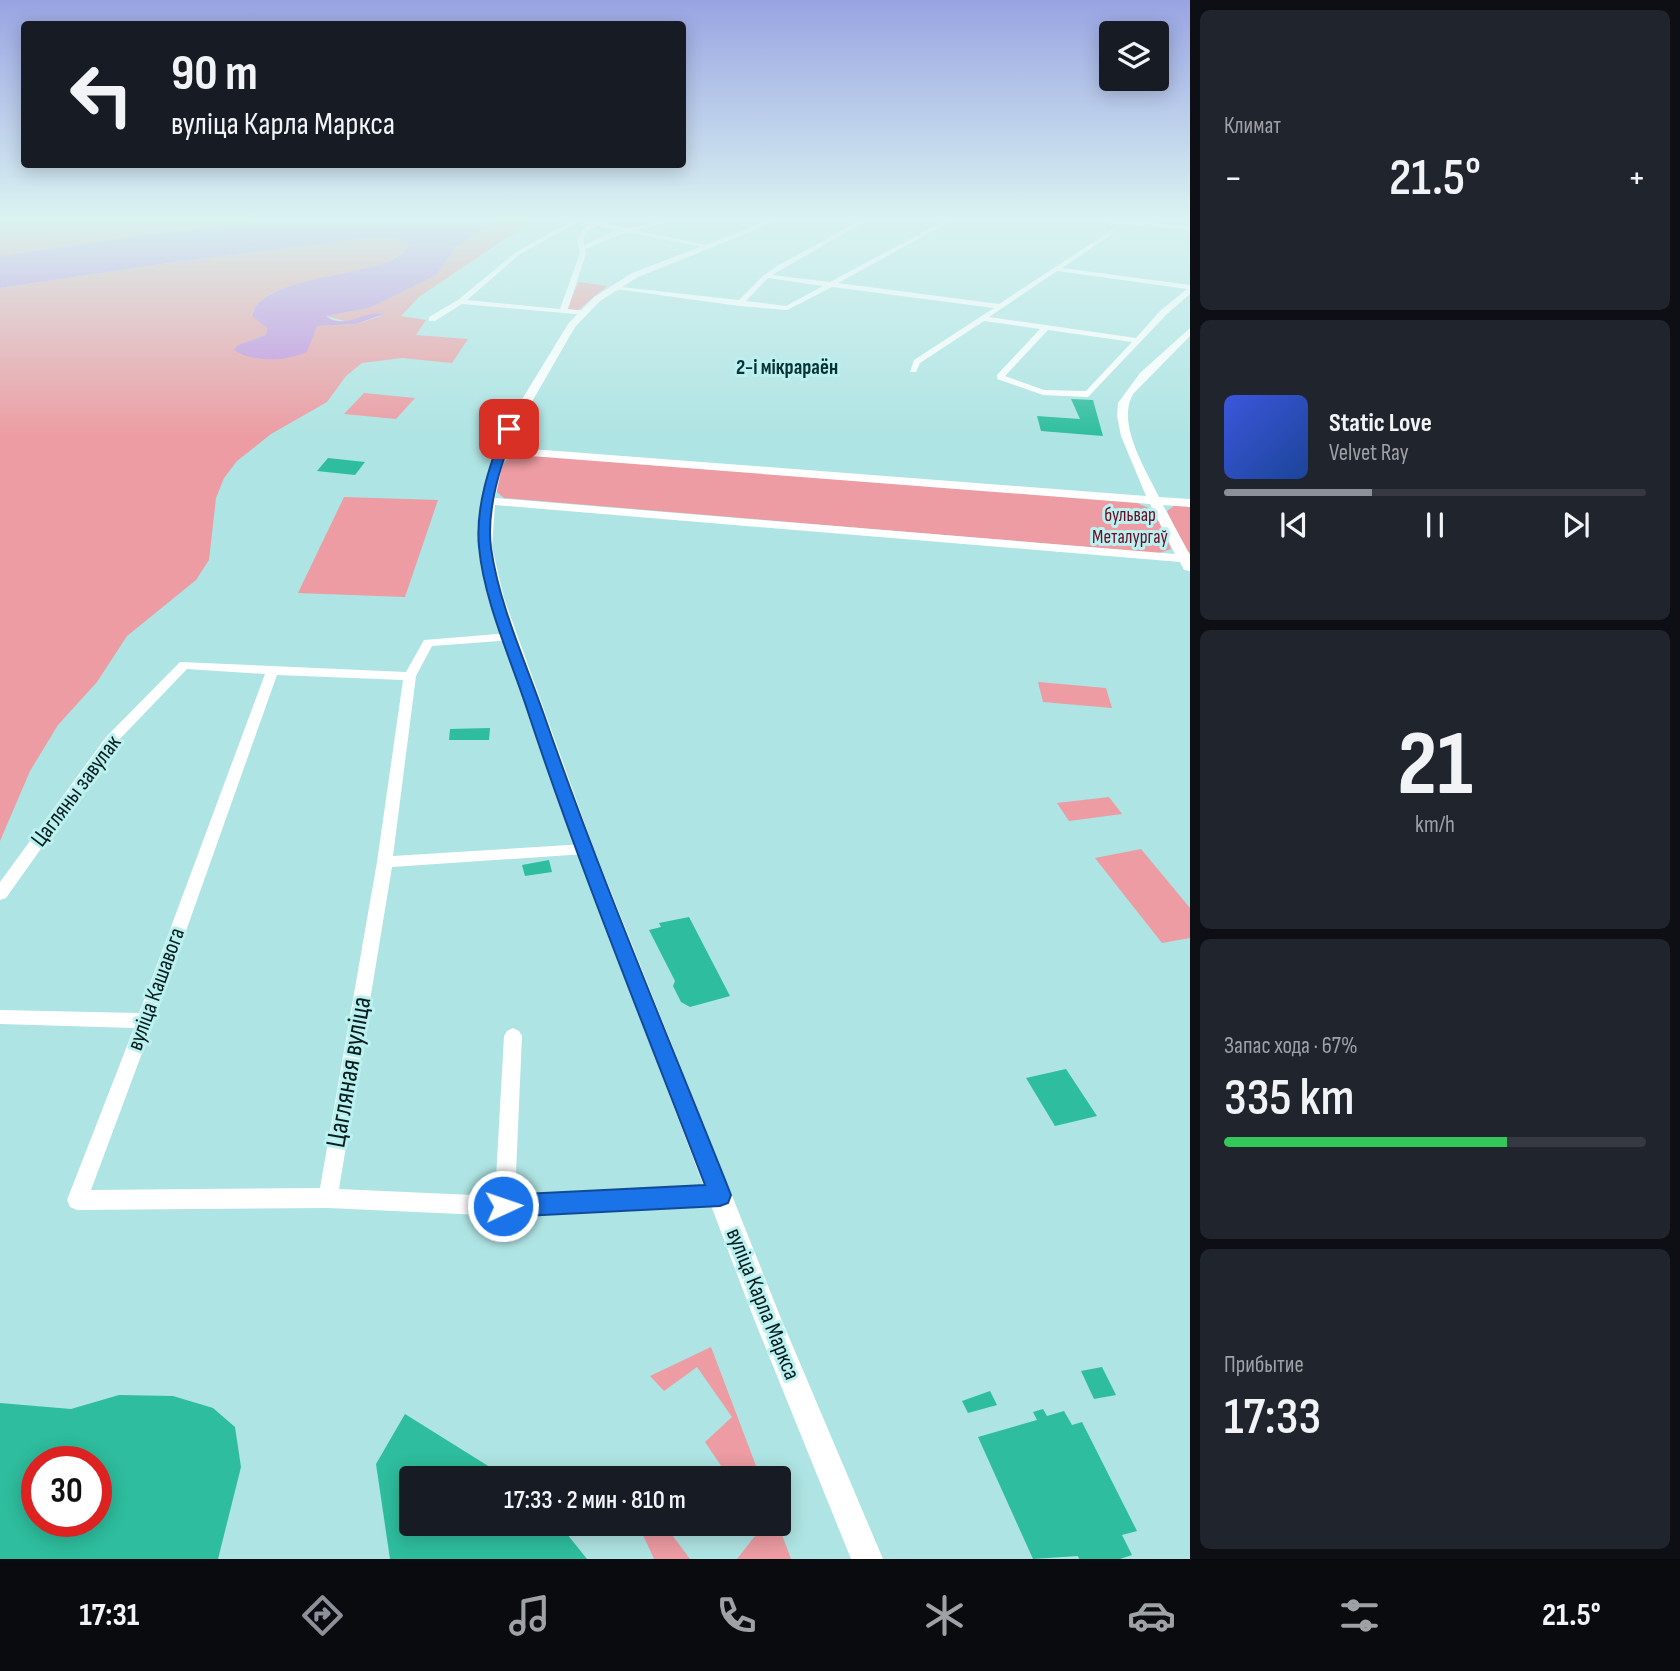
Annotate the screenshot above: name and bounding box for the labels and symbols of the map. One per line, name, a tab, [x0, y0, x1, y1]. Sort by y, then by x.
district label: 2-і мікрараён	[736, 355, 838, 380]
pin	[479, 399, 539, 459]
park label: бульвар Металургаў	[1092, 504, 1169, 549]
street label: Цагляны завулак	[25, 729, 127, 852]
street label: вуліца Кашавога	[121, 924, 191, 1054]
street label: Цагляная вуліца	[319, 994, 379, 1150]
position arrow	[466, 1169, 540, 1243]
street label: вуліца Карла Маркса	[720, 1224, 806, 1384]
speed limit sign: 30	[21, 1446, 112, 1537]

